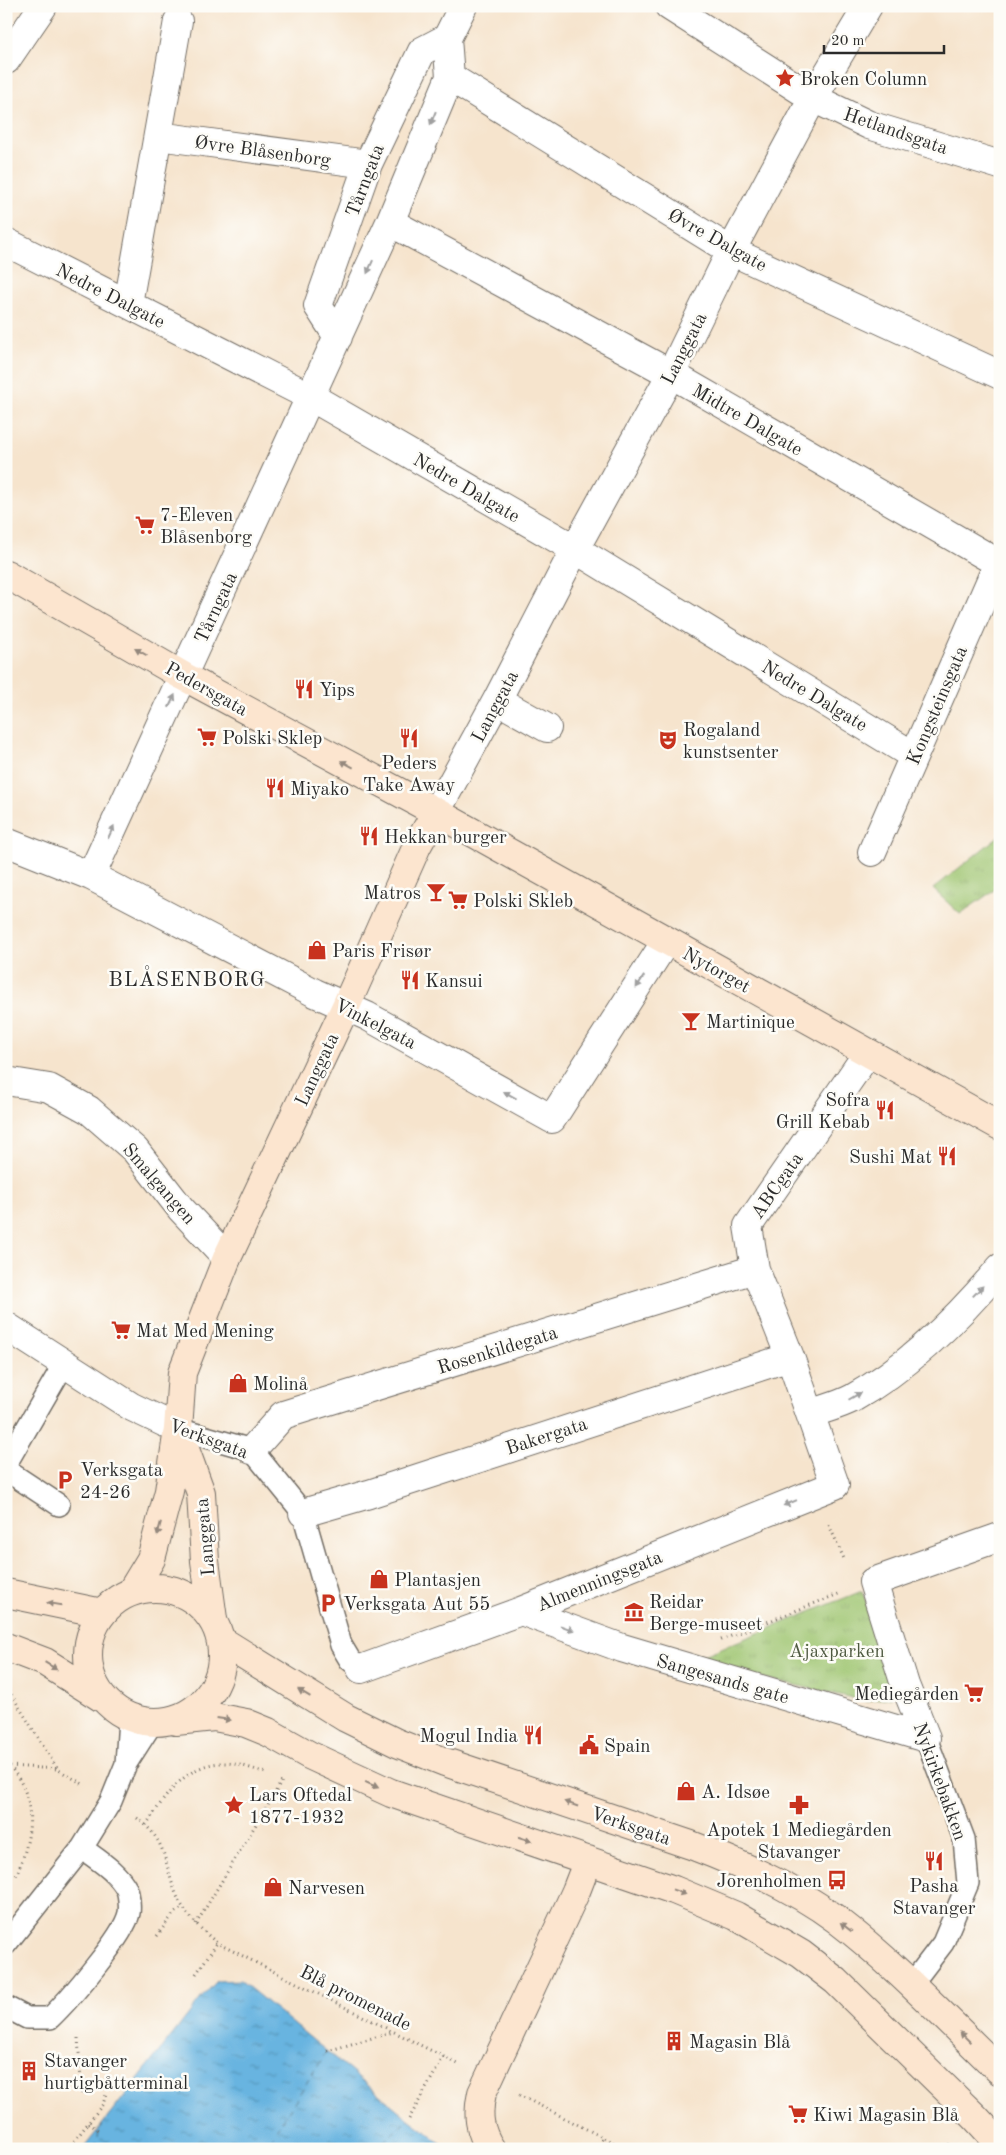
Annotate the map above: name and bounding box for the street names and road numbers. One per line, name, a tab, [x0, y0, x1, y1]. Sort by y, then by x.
street label: Hetlandsgata	[841, 106, 950, 159]
street label: Øvre Blåsenborg	[193, 134, 333, 172]
street label: Tårngata	[344, 141, 389, 220]
street label: Øvre Dalgate	[664, 206, 769, 276]
street label: Nedre Dalgate	[52, 262, 167, 333]
street label: Langgata	[659, 309, 712, 388]
street label: Midtre Dalgate	[688, 382, 805, 460]
street label: Nedre Dalgate	[409, 451, 522, 527]
street label: Tårngata	[193, 569, 242, 647]
street label: Kongsteinsgata	[905, 643, 972, 768]
street label: Nedre Dalgate	[758, 658, 870, 736]
street label: Pedersgata	[161, 660, 251, 721]
street label: Langgata	[469, 668, 523, 746]
street label: Nytorget	[679, 945, 753, 997]
street label: Vinkelgata	[331, 997, 419, 1054]
street label: Langgata	[293, 1030, 344, 1110]
street label: Smalgangen	[118, 1140, 198, 1229]
street label: ABCgata	[748, 1149, 808, 1223]
street label: Rosenkildegata	[435, 1324, 561, 1379]
street label: Bakergata	[504, 1415, 591, 1459]
street label: Verksgata	[166, 1417, 251, 1464]
street label: Langgata	[194, 1496, 219, 1577]
street label: Almenningsgata	[534, 1548, 666, 1616]
street label: Sangesands gate	[654, 1652, 791, 1708]
street label: Nykirkebakken	[909, 1720, 969, 1843]
street label: Verksgata	[588, 1805, 673, 1850]
street label: Blå promenade	[296, 1963, 414, 2035]

